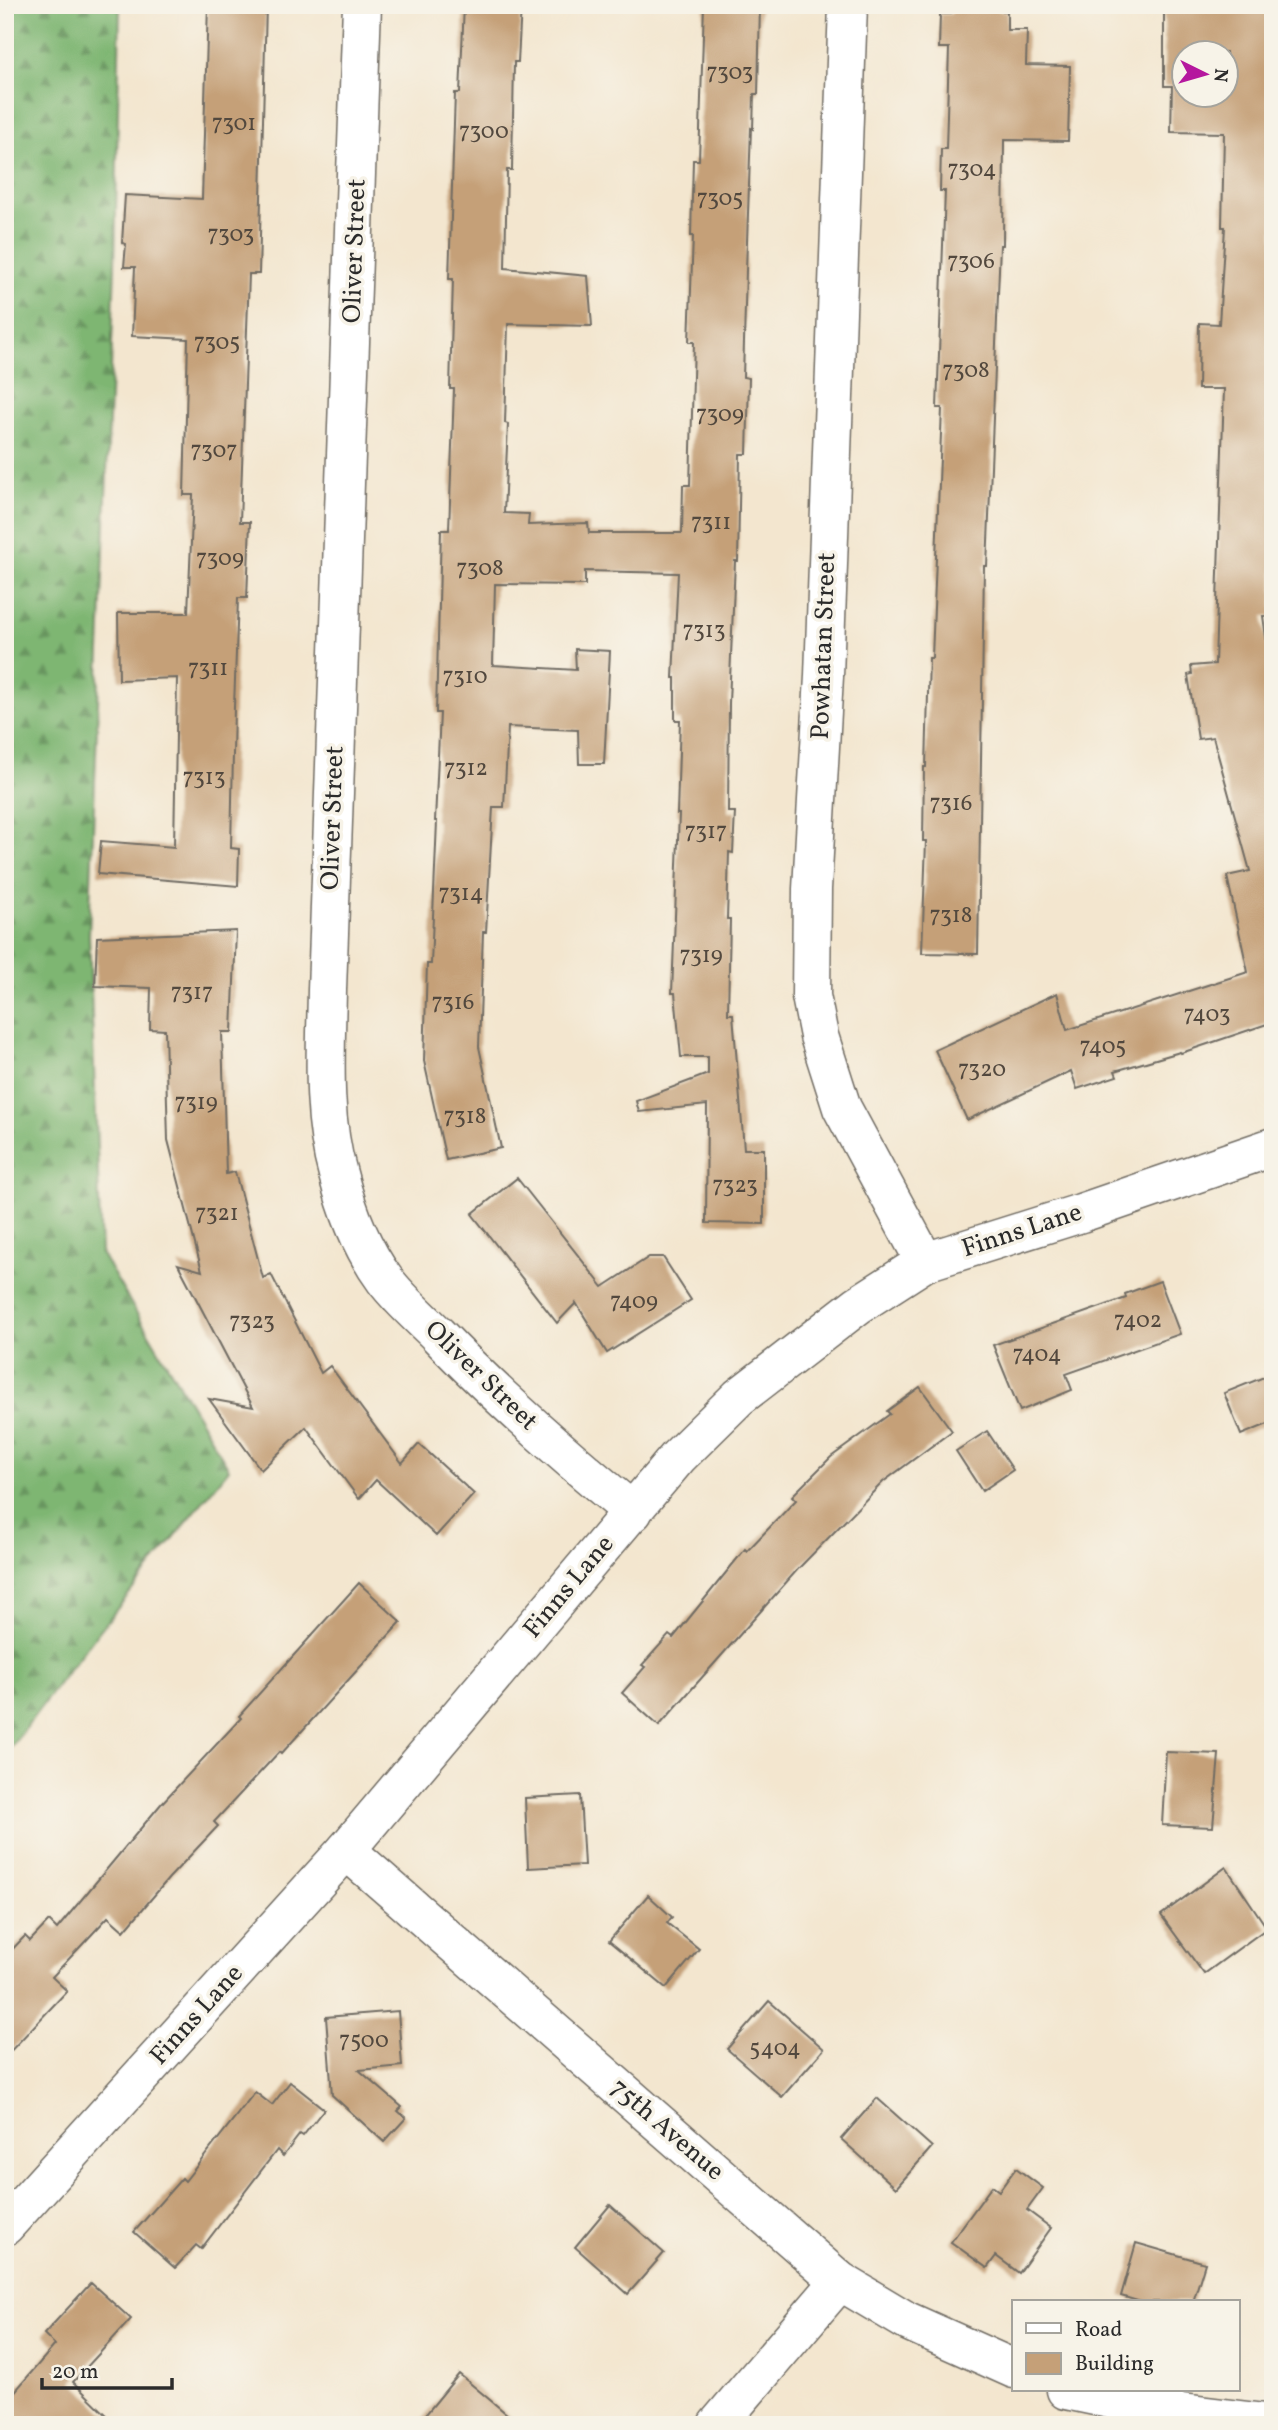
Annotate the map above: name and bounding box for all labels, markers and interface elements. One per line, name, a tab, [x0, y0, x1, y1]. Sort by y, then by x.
north arrow	[1170, 38, 1240, 108]
house number: 7303	[707, 57, 753, 89]
text: N	[1206, 67, 1233, 84]
house number: 7301	[212, 108, 256, 140]
house number: 7300	[459, 116, 509, 148]
house number: 7304	[948, 154, 996, 186]
street label: Oliver Street	[334, 178, 376, 324]
house number: 7305	[697, 183, 743, 215]
house number: 7303	[208, 219, 254, 251]
house number: 7306	[947, 246, 995, 278]
house number: 7305	[194, 327, 240, 359]
house number: 7308	[942, 355, 990, 387]
house number: 7309	[696, 399, 744, 431]
house number: 7307	[191, 435, 237, 467]
house number: 7311	[691, 507, 731, 539]
house number: 7309	[196, 543, 244, 575]
street label: Powhatan Street	[803, 552, 845, 740]
house number: 7308	[456, 553, 504, 585]
house number: 7313	[683, 615, 726, 647]
house number: 7311	[188, 653, 228, 685]
house number: 7310	[442, 661, 488, 693]
street label: Oliver Street	[312, 745, 354, 891]
house number: 7312	[444, 753, 488, 785]
house number: 7313	[183, 762, 226, 794]
house number: 7316	[930, 788, 972, 820]
house number: 7317	[685, 816, 727, 848]
house number: 7314	[439, 878, 483, 910]
house number: 7318	[930, 900, 972, 932]
house number: 7319	[679, 940, 723, 972]
house number: 7317	[171, 977, 213, 1009]
house number: 7316	[432, 987, 474, 1019]
house number: 7403	[1183, 999, 1231, 1031]
house number: 7405	[1080, 1031, 1126, 1063]
house number: 7320	[958, 1054, 1006, 1086]
house number: 7319	[174, 1087, 218, 1119]
house number: 7318	[444, 1101, 486, 1133]
house number: 7323	[712, 1170, 758, 1202]
street label: Finns Lane	[957, 1195, 1087, 1267]
house number: 7321	[195, 1198, 239, 1230]
house number: 7409	[610, 1286, 658, 1318]
house number: 7402	[1114, 1305, 1162, 1337]
house number: 7323	[229, 1306, 275, 1338]
street label: Oliver Street	[416, 1313, 546, 1439]
house number: 7404	[1012, 1339, 1062, 1371]
street label: Finns Lane	[515, 1528, 623, 1646]
street label: Finns Lane	[142, 1957, 252, 2073]
house number: 7500	[339, 2025, 389, 2057]
house number: 5404	[749, 2033, 801, 2065]
street label: 75th Avenue	[602, 2070, 732, 2190]
legend	[1012, 2300, 1240, 2392]
text: Road	[1075, 2316, 1122, 2345]
scale bar	[42, 2346, 172, 2390]
text: Building	[1075, 2350, 1154, 2379]
text: 20 m	[52, 2358, 98, 2387]

